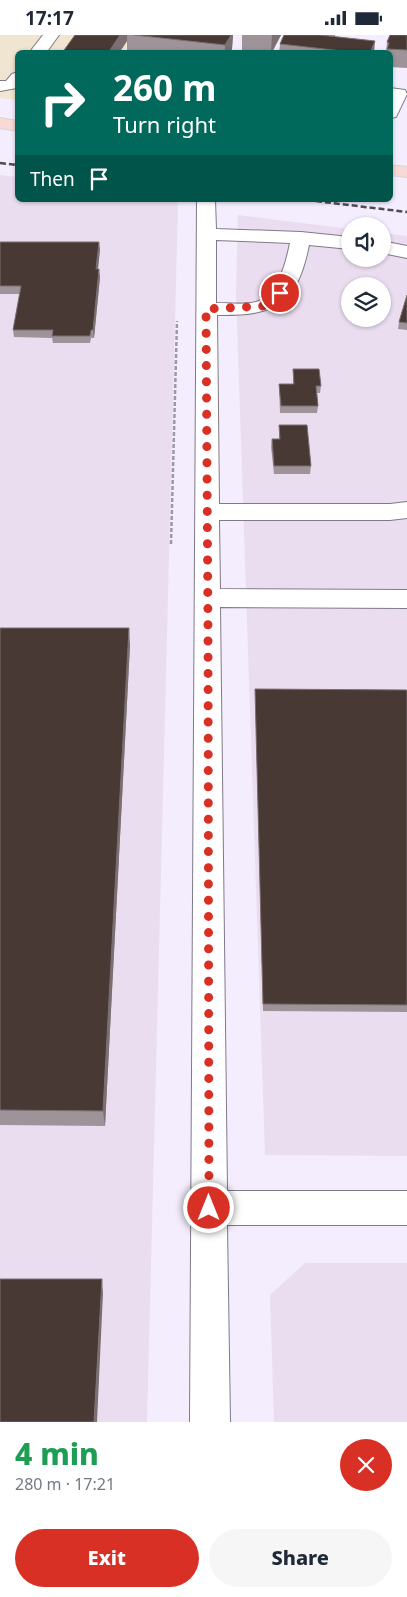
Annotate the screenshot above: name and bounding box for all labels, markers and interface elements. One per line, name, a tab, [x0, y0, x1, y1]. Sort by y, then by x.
text: 17:17	[25, 5, 74, 31]
text: 260 m	[113, 64, 216, 111]
icon: right	[30, 70, 95, 135]
text: Turn right	[113, 109, 216, 139]
icon: arrive	[85, 165, 113, 193]
text: Then	[30, 166, 75, 192]
map controls	[341, 217, 391, 327]
button: sound	[341, 217, 391, 267]
pin	[259, 272, 301, 314]
button: layers	[341, 277, 391, 327]
icon: arrive	[266, 279, 294, 307]
position arrow	[182, 1181, 234, 1233]
text: 4 min	[15, 1433, 99, 1474]
button: close	[340, 1439, 392, 1491]
text: 280 m · 17:21	[15, 1473, 115, 1495]
button: Exit	[15, 1529, 199, 1587]
button: Share	[209, 1529, 392, 1587]

